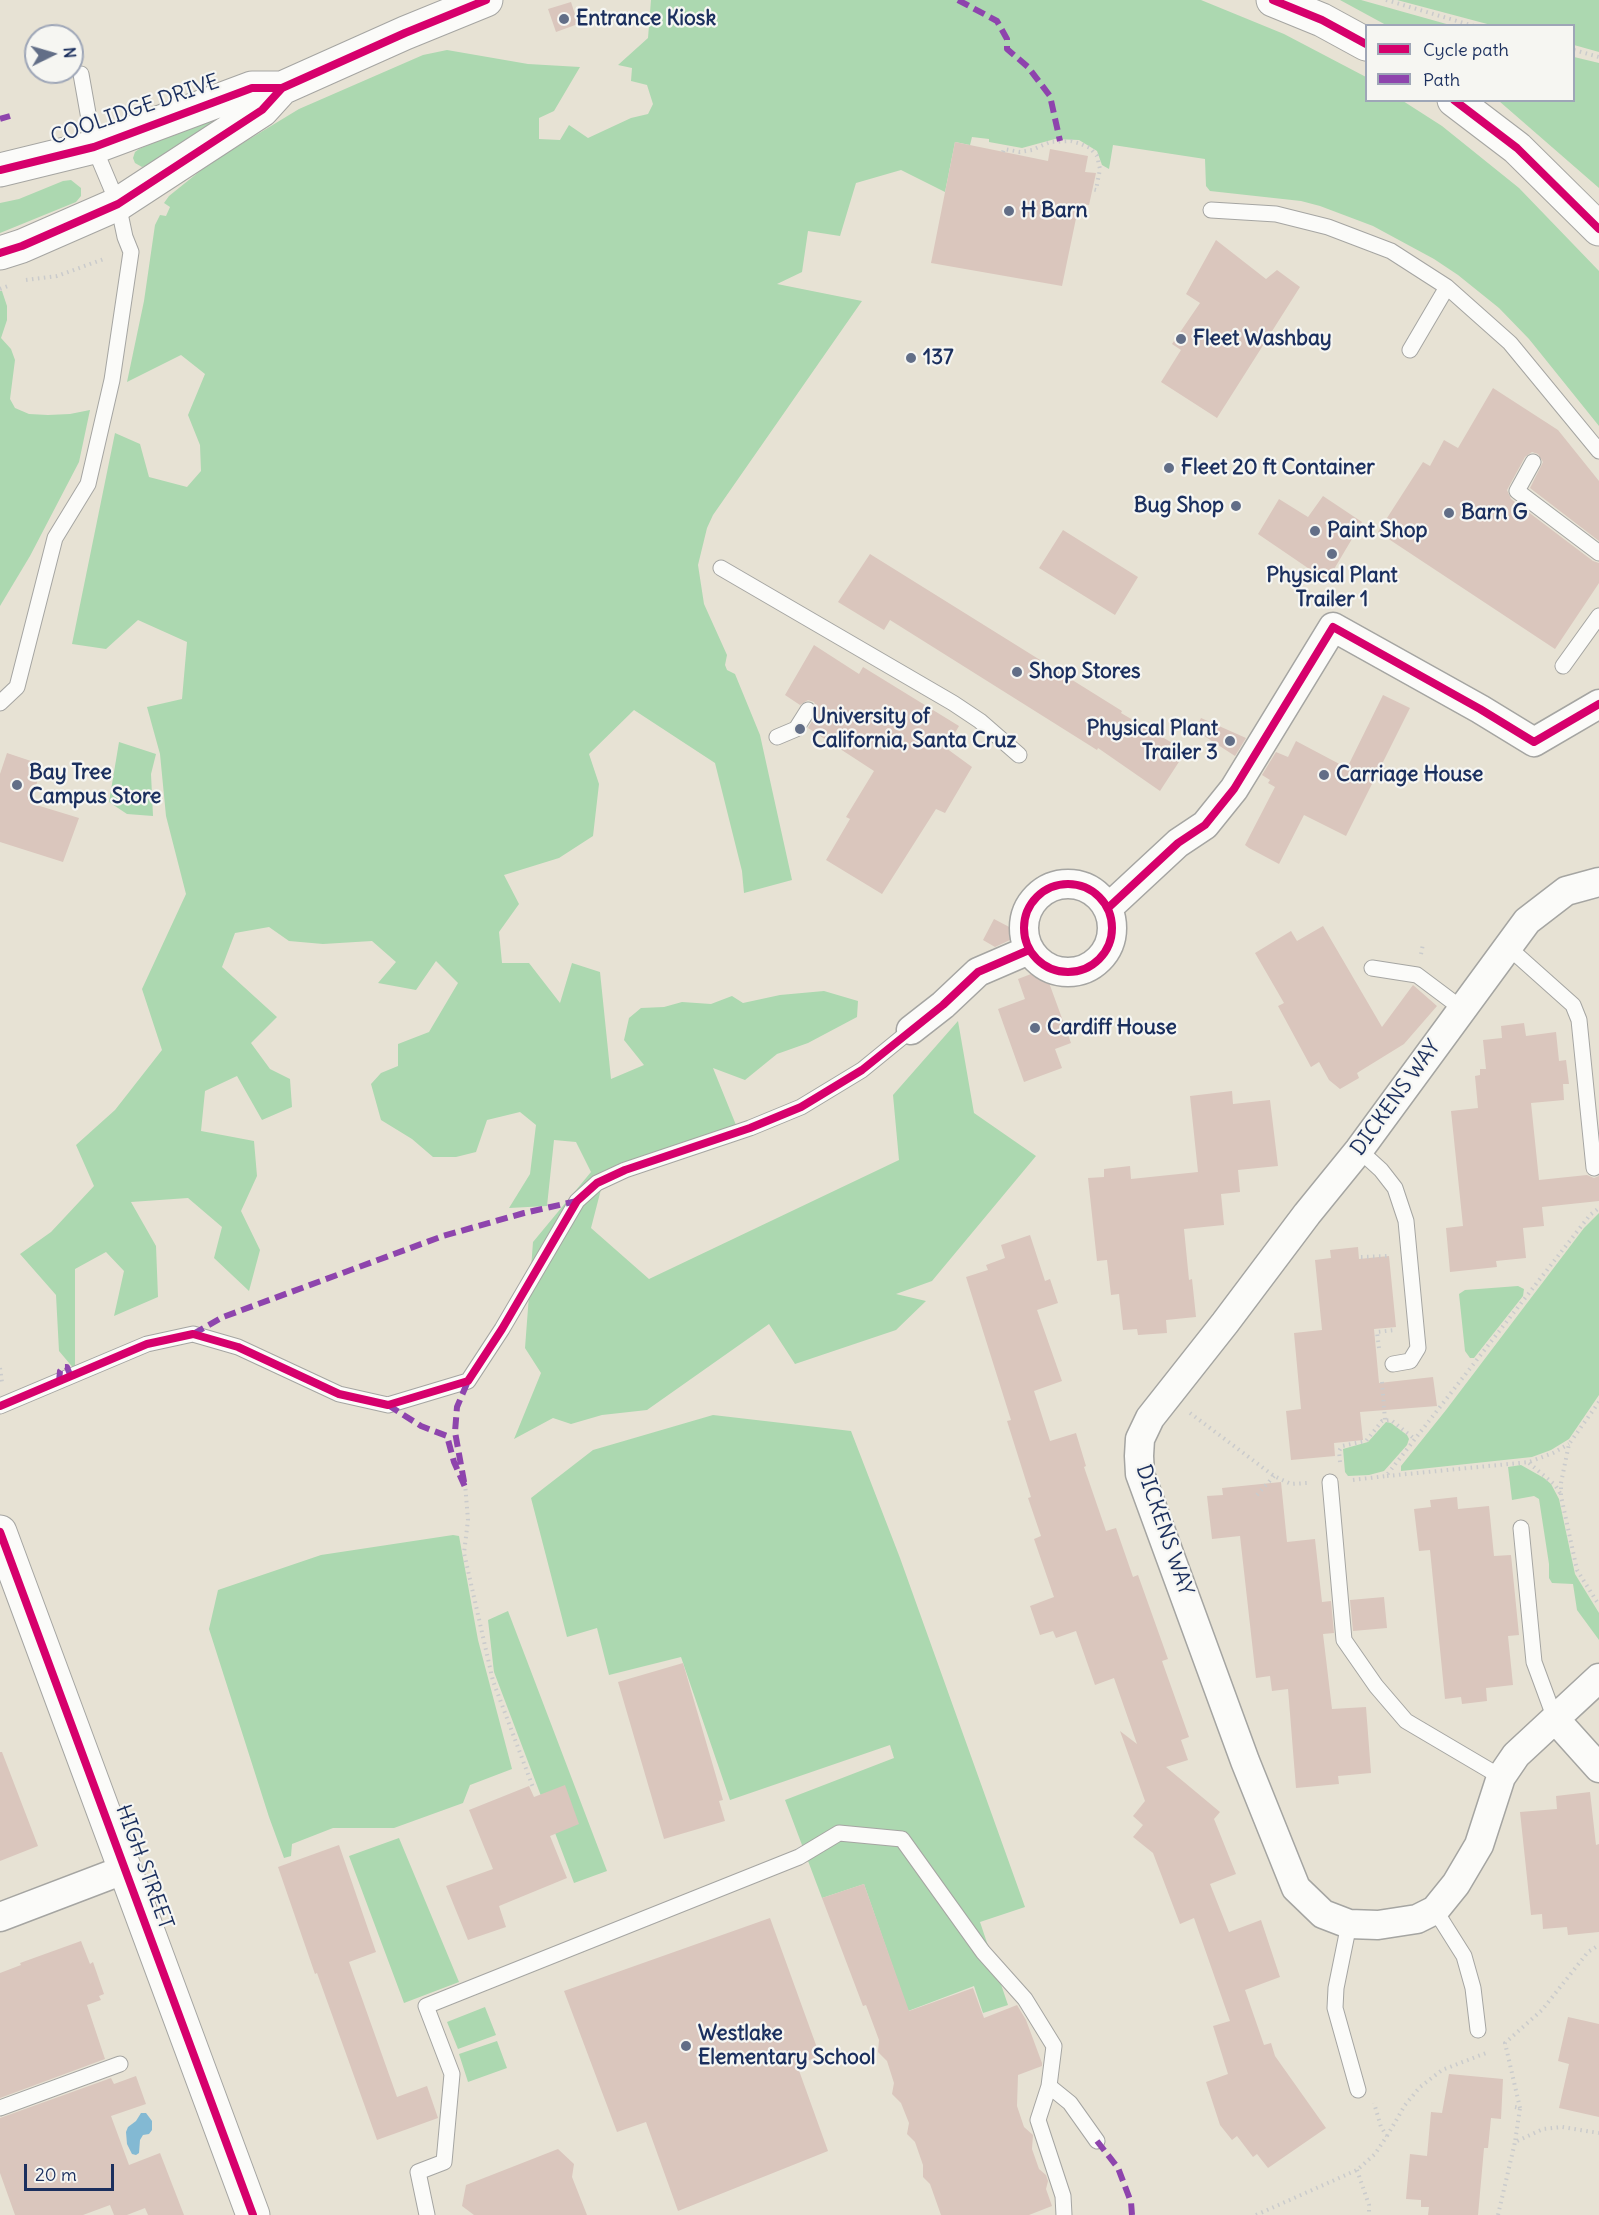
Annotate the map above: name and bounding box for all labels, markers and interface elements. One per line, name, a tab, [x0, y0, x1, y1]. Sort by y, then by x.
place label: Entrance Kiosk	[576, 6, 716, 32]
marker: Entrance Kiosk	[557, 12, 571, 26]
north arrow	[24, 24, 84, 84]
legend	[1365, 24, 1575, 102]
text: Cycle path	[1423, 38, 1509, 61]
text: N	[59, 46, 80, 59]
text: Path	[1423, 68, 1460, 91]
street label: COOLIDGE DRIVE	[47, 69, 223, 151]
place label: H Barn	[1021, 198, 1088, 224]
marker: H Barn	[1002, 204, 1016, 218]
place label: Fleet Washbay	[1193, 326, 1332, 352]
marker: Fleet Washbay	[1174, 332, 1188, 346]
place label: 137	[923, 345, 954, 371]
marker: 137	[904, 351, 918, 365]
place label: Fleet 20 ft Container	[1181, 455, 1375, 481]
marker: Fleet 20 ft Container	[1162, 461, 1176, 475]
place label: Bug Shop	[1134, 493, 1224, 519]
marker: Bug Shop	[1229, 499, 1243, 513]
place label: Barn G	[1461, 500, 1528, 526]
marker: Barn G	[1442, 506, 1456, 520]
place label: Paint Shop	[1327, 518, 1427, 544]
marker: Paint Shop	[1308, 524, 1322, 538]
marker: Physical Plant Trailer 1	[1325, 547, 1339, 561]
place label: Physical Plant Trailer 1	[1266, 563, 1398, 613]
place label: Shop Stores	[1029, 659, 1141, 685]
marker: Shop Stores	[1010, 665, 1024, 679]
place label: University of California, Santa Cruz	[812, 704, 1017, 754]
place label: Physical Plant Trailer 3	[1087, 716, 1218, 766]
marker: University of California, Santa Cruz	[793, 722, 807, 736]
marker: Physical Plant Trailer 3	[1223, 734, 1237, 748]
place label: Bay Tree Campus Store	[29, 760, 161, 810]
place label: Carriage House	[1336, 762, 1483, 788]
marker: Carriage House	[1317, 768, 1331, 782]
marker: Bay Tree Campus Store	[10, 778, 24, 792]
place label: Cardiff House	[1047, 1015, 1177, 1041]
marker: Cardiff House	[1028, 1021, 1042, 1035]
street label: DICKENS WAY	[1346, 1035, 1446, 1161]
street label: DICKENS WAY	[1130, 1461, 1198, 1599]
street label: HIGH STREET	[110, 1801, 178, 1933]
place label: Westlake Elementary School	[698, 2021, 875, 2071]
marker: Westlake Elementary School	[679, 2039, 693, 2053]
scale bar	[27, 2152, 117, 2190]
text: 20 m	[35, 2163, 77, 2186]

